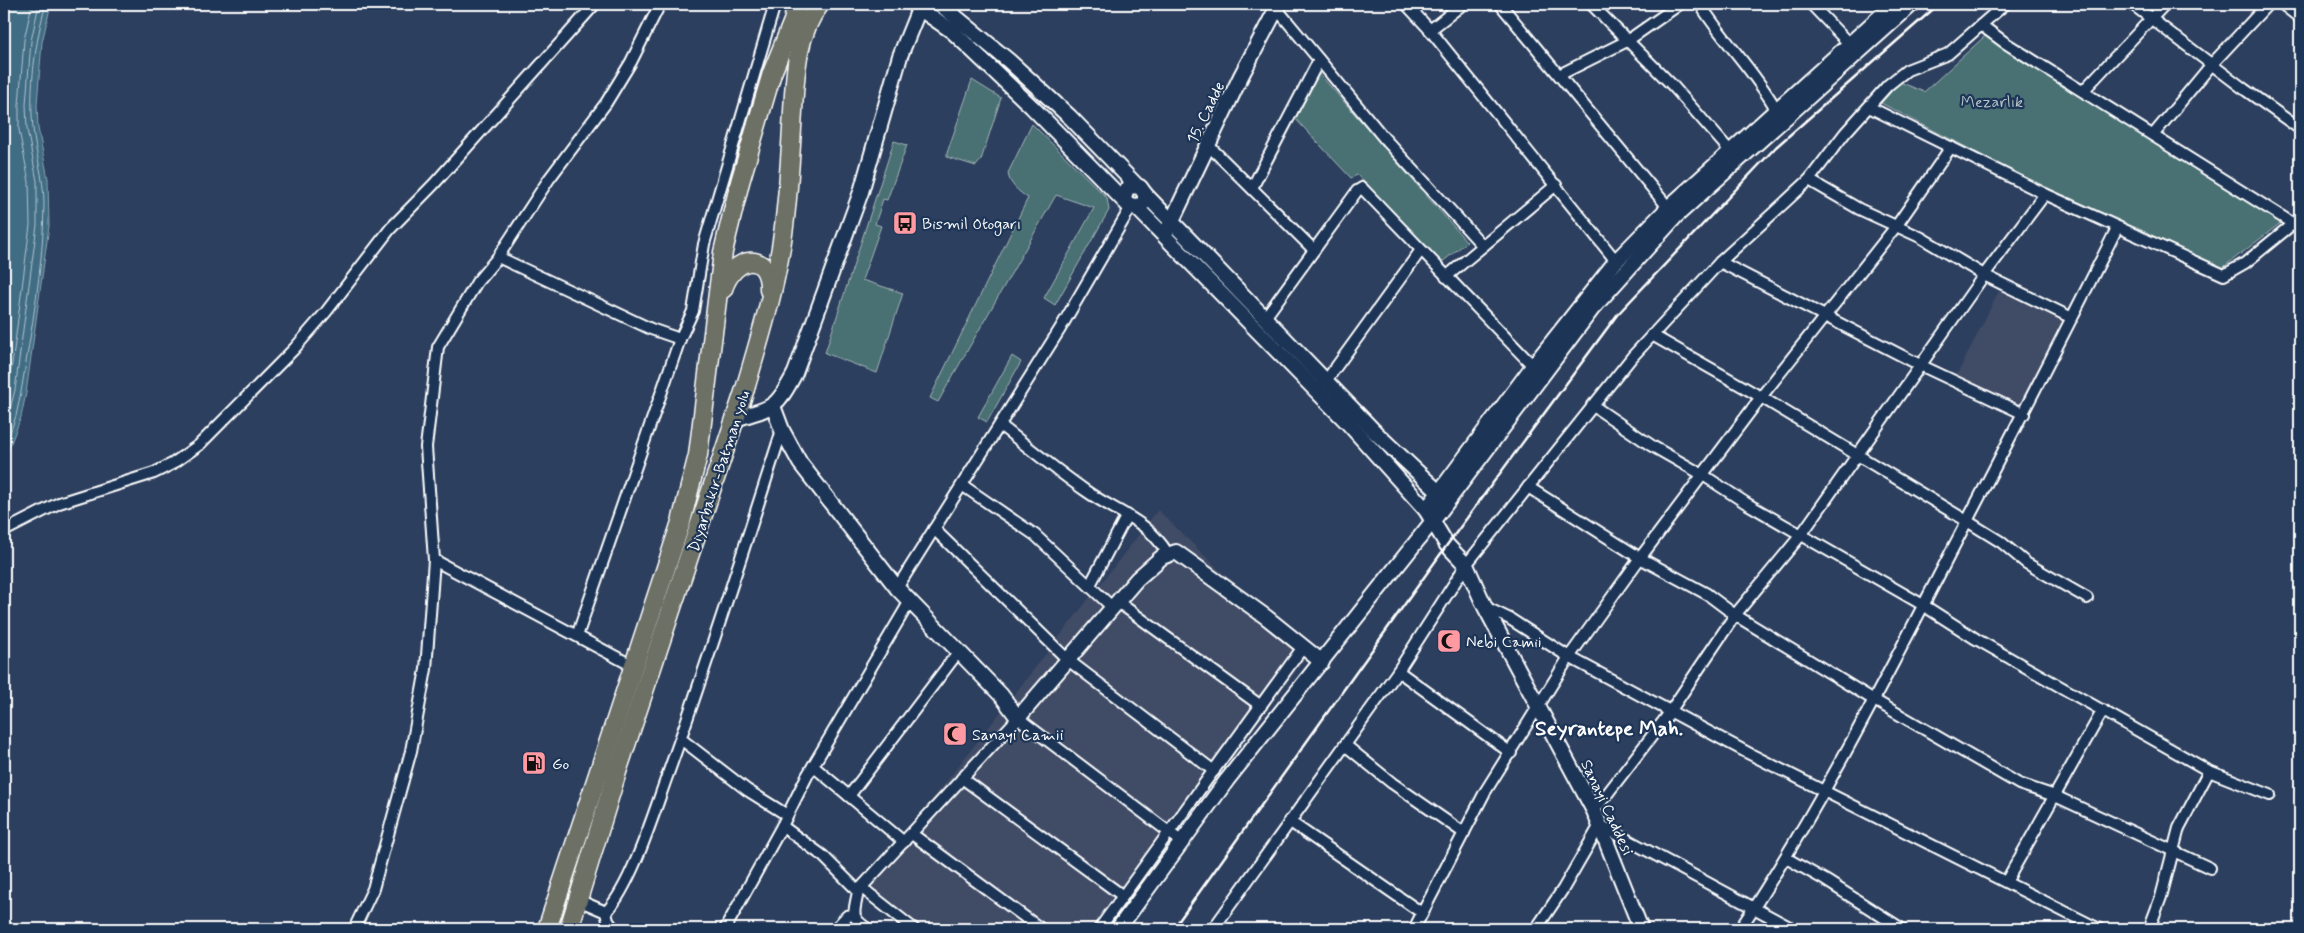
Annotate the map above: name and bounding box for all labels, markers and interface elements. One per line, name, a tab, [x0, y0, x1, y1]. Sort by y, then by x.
street label: 15. Cadde	[1182, 78, 1230, 147]
park label: Mezarlık	[1961, 92, 2023, 113]
bus stop icon: Bismil Otogarı	[892, 210, 918, 236]
place label: Bismil Otogarı	[922, 214, 1021, 236]
street label: Diyarbakır-Batman yolu	[683, 388, 755, 555]
mosque icon: Nebi Camii	[1436, 628, 1462, 654]
place label: Nebi Camii	[1466, 632, 1542, 653]
district label: Seyrantepe Mah.	[1535, 715, 1683, 743]
mosque icon: Sanayi Camii	[942, 721, 968, 747]
place label: Sanayi Camii	[972, 725, 1064, 746]
fuel station icon: Go	[521, 750, 547, 776]
place label: Go	[552, 754, 570, 775]
street label: Sanayi Caddesi	[1575, 756, 1638, 859]

